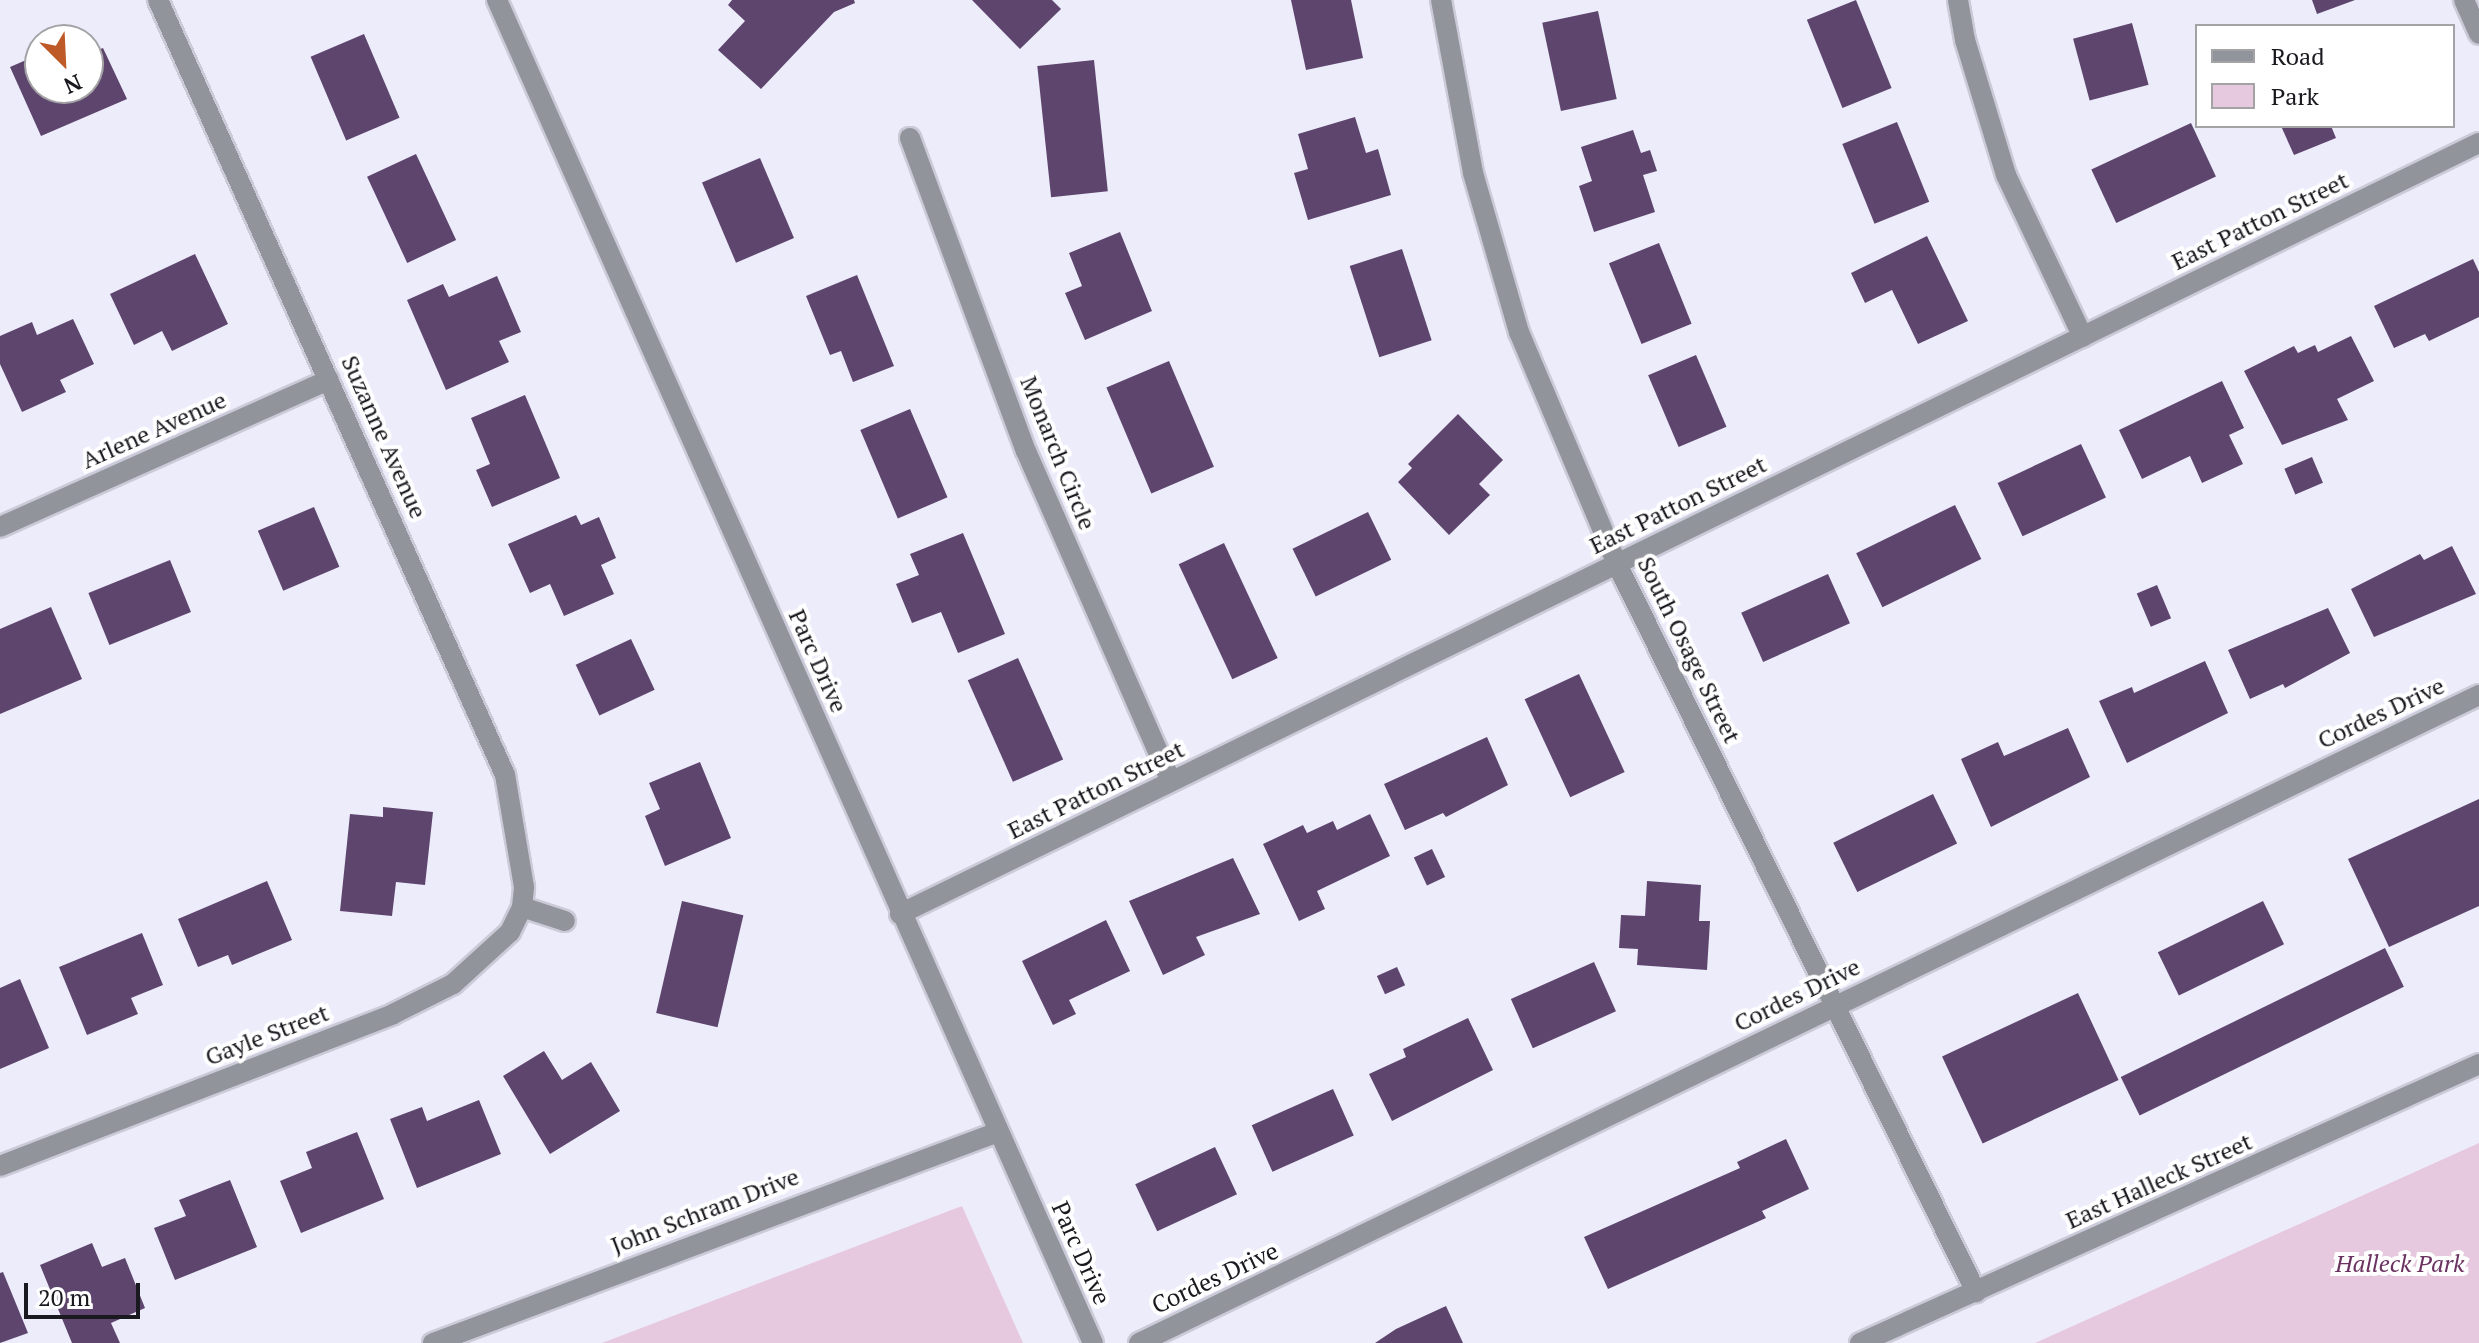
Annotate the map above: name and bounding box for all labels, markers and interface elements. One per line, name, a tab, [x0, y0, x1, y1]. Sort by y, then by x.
north arrow	[24, 24, 104, 104]
legend	[2195, 24, 2455, 128]
text: Road	[2271, 40, 2325, 72]
text: N	[60, 68, 87, 101]
text: Park	[2271, 80, 2319, 112]
street label: East Patton Street	[2167, 166, 2353, 276]
street label: Suzanne Avenue	[335, 351, 433, 523]
street label: Monarch Circle	[1014, 372, 1102, 534]
street label: Arlene Avenue	[77, 385, 231, 475]
street label: East Patton Street	[1585, 450, 1771, 560]
street label: South Osage Street	[1631, 552, 1747, 748]
street label: Parc Drive	[783, 605, 853, 717]
street label: Cordes Drive	[2313, 671, 2449, 755]
street label: East Patton Street	[1003, 735, 1189, 845]
street label: Cordes Drive	[1729, 952, 1865, 1038]
street label: Gayle Street	[201, 998, 333, 1072]
street label: East Halleck Street	[2061, 1127, 2257, 1235]
street label: John Schram Drive	[607, 1162, 803, 1260]
street label: Parc Drive	[1046, 1197, 1116, 1309]
street label: Cordes Drive	[1147, 1236, 1283, 1320]
park label: Halleck Park	[2335, 1250, 2465, 1278]
scale bar	[28, 1267, 144, 1317]
text: 20 m	[38, 1281, 90, 1313]

